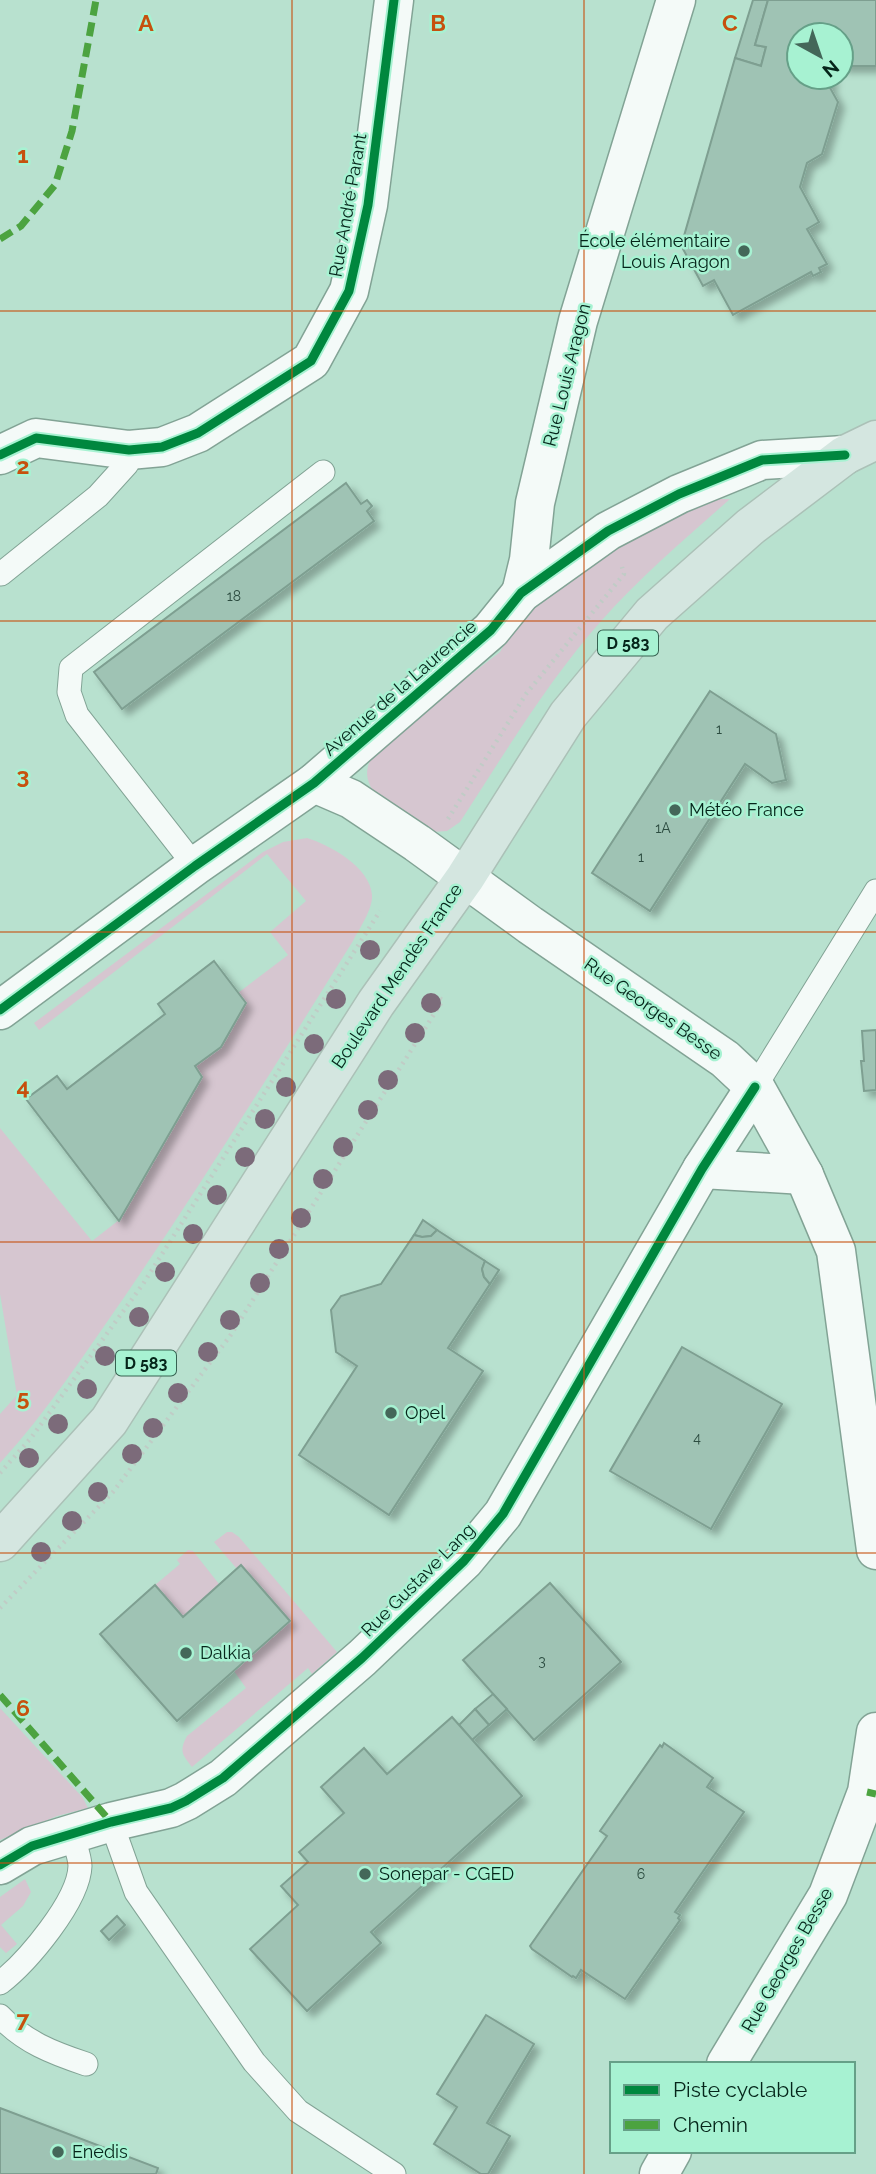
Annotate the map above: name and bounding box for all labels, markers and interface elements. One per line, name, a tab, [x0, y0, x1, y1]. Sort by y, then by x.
text: A	[138, 9, 154, 36]
text: B	[430, 9, 446, 36]
text: C	[722, 9, 738, 36]
north arrow	[785, 21, 855, 91]
text: N	[818, 56, 844, 82]
street label: Rue André Parant	[325, 132, 370, 278]
text: 1	[17, 141, 29, 168]
place label: École élémentaire Louis Aragon	[579, 229, 730, 272]
marker: École élémentaire Louis Aragon	[736, 243, 752, 259]
street label: Rue Louis Aragon	[539, 301, 594, 448]
text: 2	[17, 452, 29, 479]
house number: 18	[227, 588, 241, 604]
street label: Avenue de la Laurencie	[319, 615, 481, 760]
road number: D 583	[598, 630, 658, 656]
house number: 1	[716, 721, 722, 737]
text: 3	[17, 762, 29, 789]
place label: Météo France	[689, 799, 804, 820]
marker: Météo France	[667, 802, 683, 818]
house number: 1A	[655, 820, 671, 836]
house number: 1	[638, 849, 644, 865]
street label: Boulevard Mendès France	[327, 879, 467, 1072]
street label: Rue Georges Besse	[580, 953, 726, 1064]
text: 4	[16, 1073, 30, 1100]
road number: D 583	[116, 1350, 176, 1376]
text: 5	[17, 1384, 30, 1411]
place label: Opel	[405, 1402, 445, 1423]
marker: Opel	[383, 1405, 399, 1421]
house number: 4	[693, 1430, 701, 1446]
street label: Rue Gustave Lang	[357, 1519, 479, 1641]
place label: Dalkia	[200, 1642, 251, 1663]
marker: Dalkia	[178, 1645, 194, 1661]
house number: 3	[538, 1653, 546, 1669]
text: 6	[16, 1694, 30, 1721]
place label: Sonepar - CGED	[379, 1863, 514, 1884]
marker: Sonepar - CGED	[357, 1866, 373, 1882]
house number: 6	[637, 1866, 645, 1882]
street label: Rue Georges Besse	[737, 1883, 837, 2036]
text: 7	[17, 2005, 30, 2032]
legend	[610, 2062, 855, 2153]
text: Piste cyclable	[673, 2077, 807, 2102]
text: Chemin	[673, 2112, 748, 2137]
place label: Enedis	[72, 2141, 128, 2162]
marker: Enedis	[50, 2144, 66, 2160]

